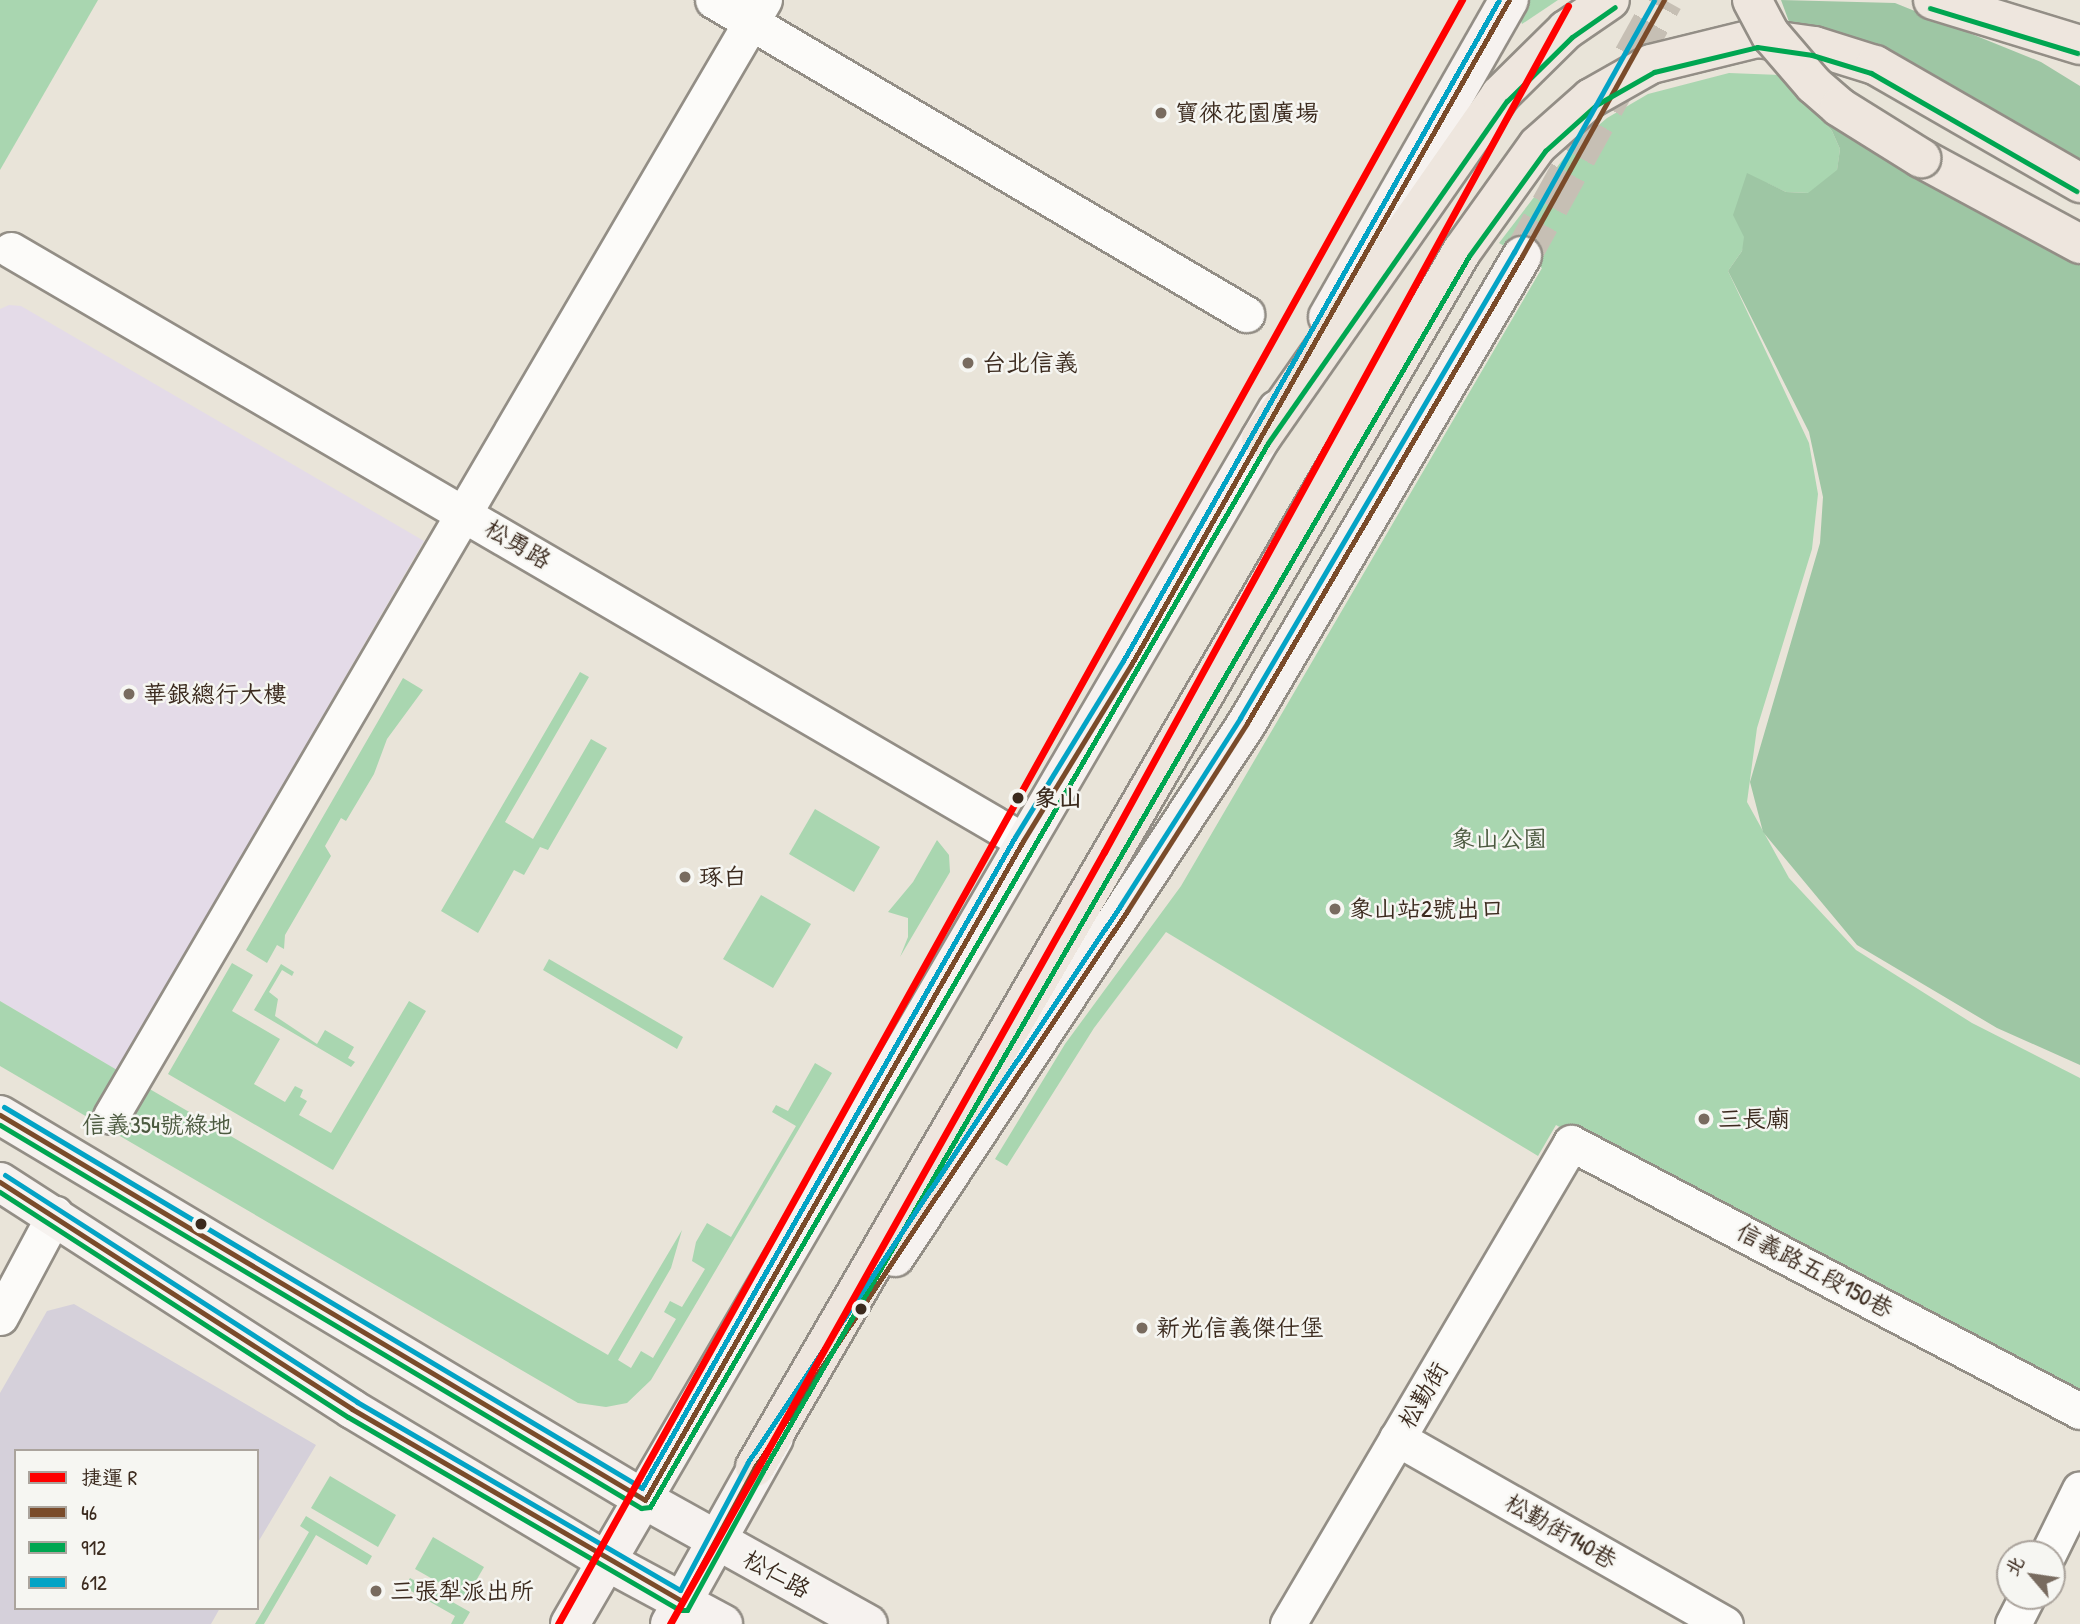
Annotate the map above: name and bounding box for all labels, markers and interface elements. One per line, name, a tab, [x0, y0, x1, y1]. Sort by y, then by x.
place label: 寶徠花園廣場	[1175, 99, 1319, 127]
marker: 寶徠花園廣場	[1153, 105, 1169, 121]
place label: 台北信義	[982, 349, 1078, 377]
marker: 台北信義	[960, 355, 976, 371]
street label: 松勇路	[480, 513, 556, 575]
place label: 華銀總行大樓	[143, 680, 287, 708]
marker: 華銀總行大樓	[121, 686, 137, 702]
place label: 象山	[1034, 784, 1082, 812]
marker: 象山	[1008, 788, 1028, 808]
park label: 象山公園	[1451, 825, 1547, 853]
place label: 琢白	[699, 863, 747, 891]
marker: 琢白	[677, 869, 693, 885]
place label: 象山站2號出口	[1349, 895, 1504, 923]
marker: 象山站2號出口	[1327, 901, 1343, 917]
place label: 三長廟	[1718, 1105, 1790, 1133]
park label: 信義354號綠地	[82, 1111, 232, 1139]
marker: 三長廟	[1696, 1111, 1712, 1127]
unlabelled marker	[194, 1217, 208, 1231]
street label: 信義路五段150巷	[1732, 1217, 1898, 1323]
unlabelled marker	[854, 1302, 868, 1316]
place label: 新光信義傑仕堡	[1156, 1314, 1324, 1342]
marker: 新光信義傑仕堡	[1134, 1320, 1150, 1336]
street label: 松勤街	[1392, 1357, 1454, 1433]
legend	[14, 1449, 259, 1610]
text: 捷運 R	[81, 1463, 137, 1492]
street label: 松勤街140巷	[1500, 1487, 1622, 1575]
text: 46	[81, 1498, 97, 1527]
text: 912	[81, 1533, 106, 1562]
north arrow	[1996, 1540, 2066, 1610]
street label: 松仁路	[739, 1544, 815, 1604]
text: 北	[1998, 1551, 2030, 1580]
text: 612	[81, 1568, 107, 1597]
place label: 三張犁派出所	[390, 1577, 534, 1605]
marker: 三張犁派出所	[368, 1583, 384, 1599]

